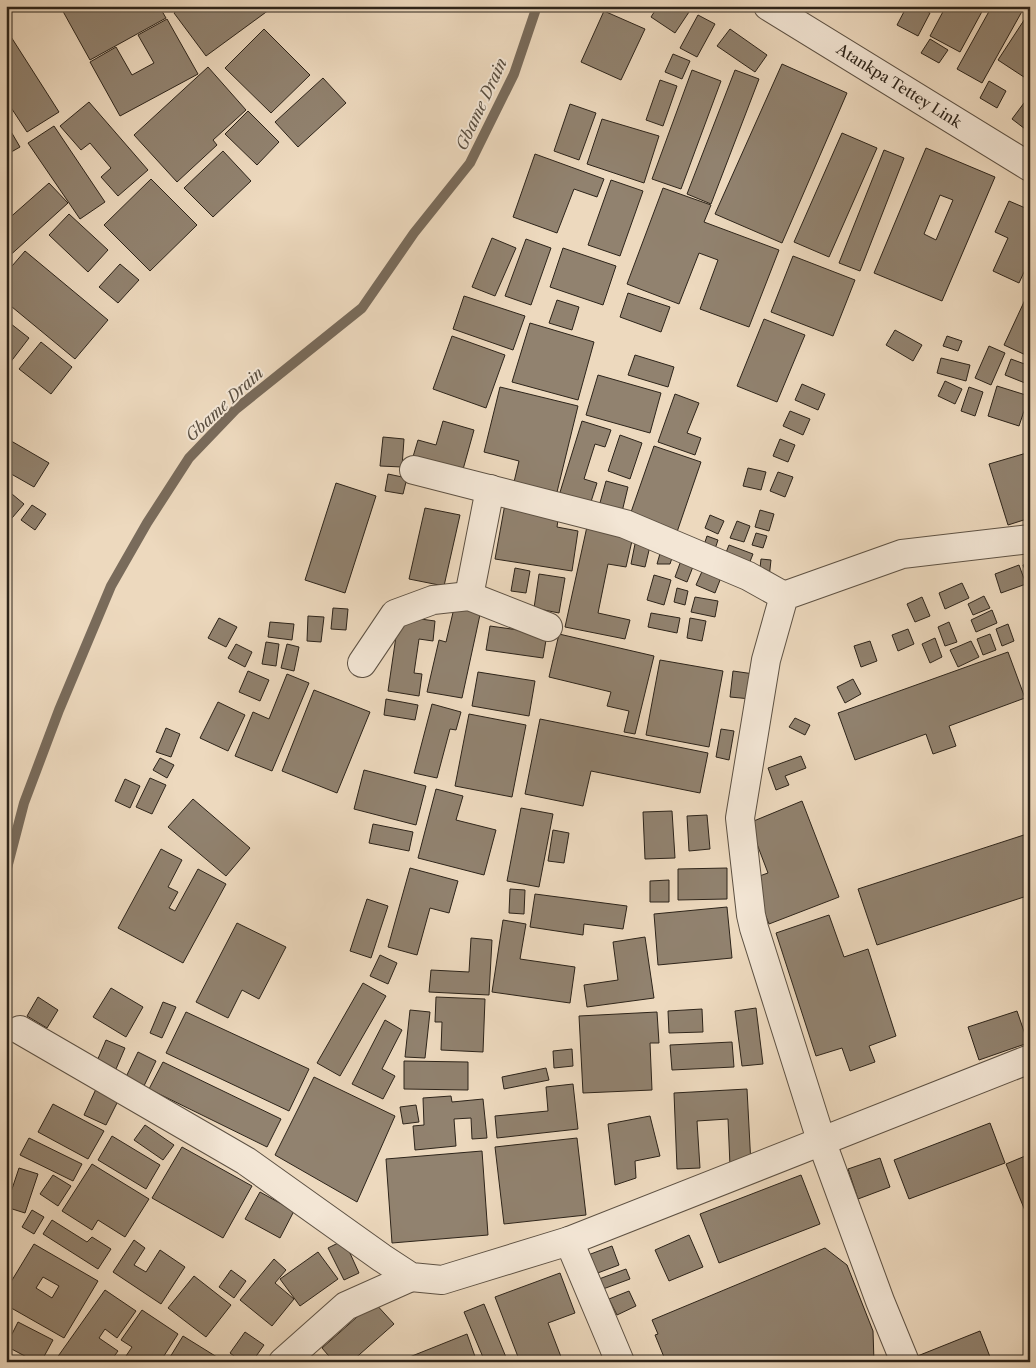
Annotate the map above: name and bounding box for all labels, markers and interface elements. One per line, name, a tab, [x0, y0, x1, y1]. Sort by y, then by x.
street label: Atankpa Tettey Link	[832, 39, 966, 132]
water label: Gbame Drain	[451, 55, 511, 153]
water label: Gbame Drain	[181, 363, 267, 445]

